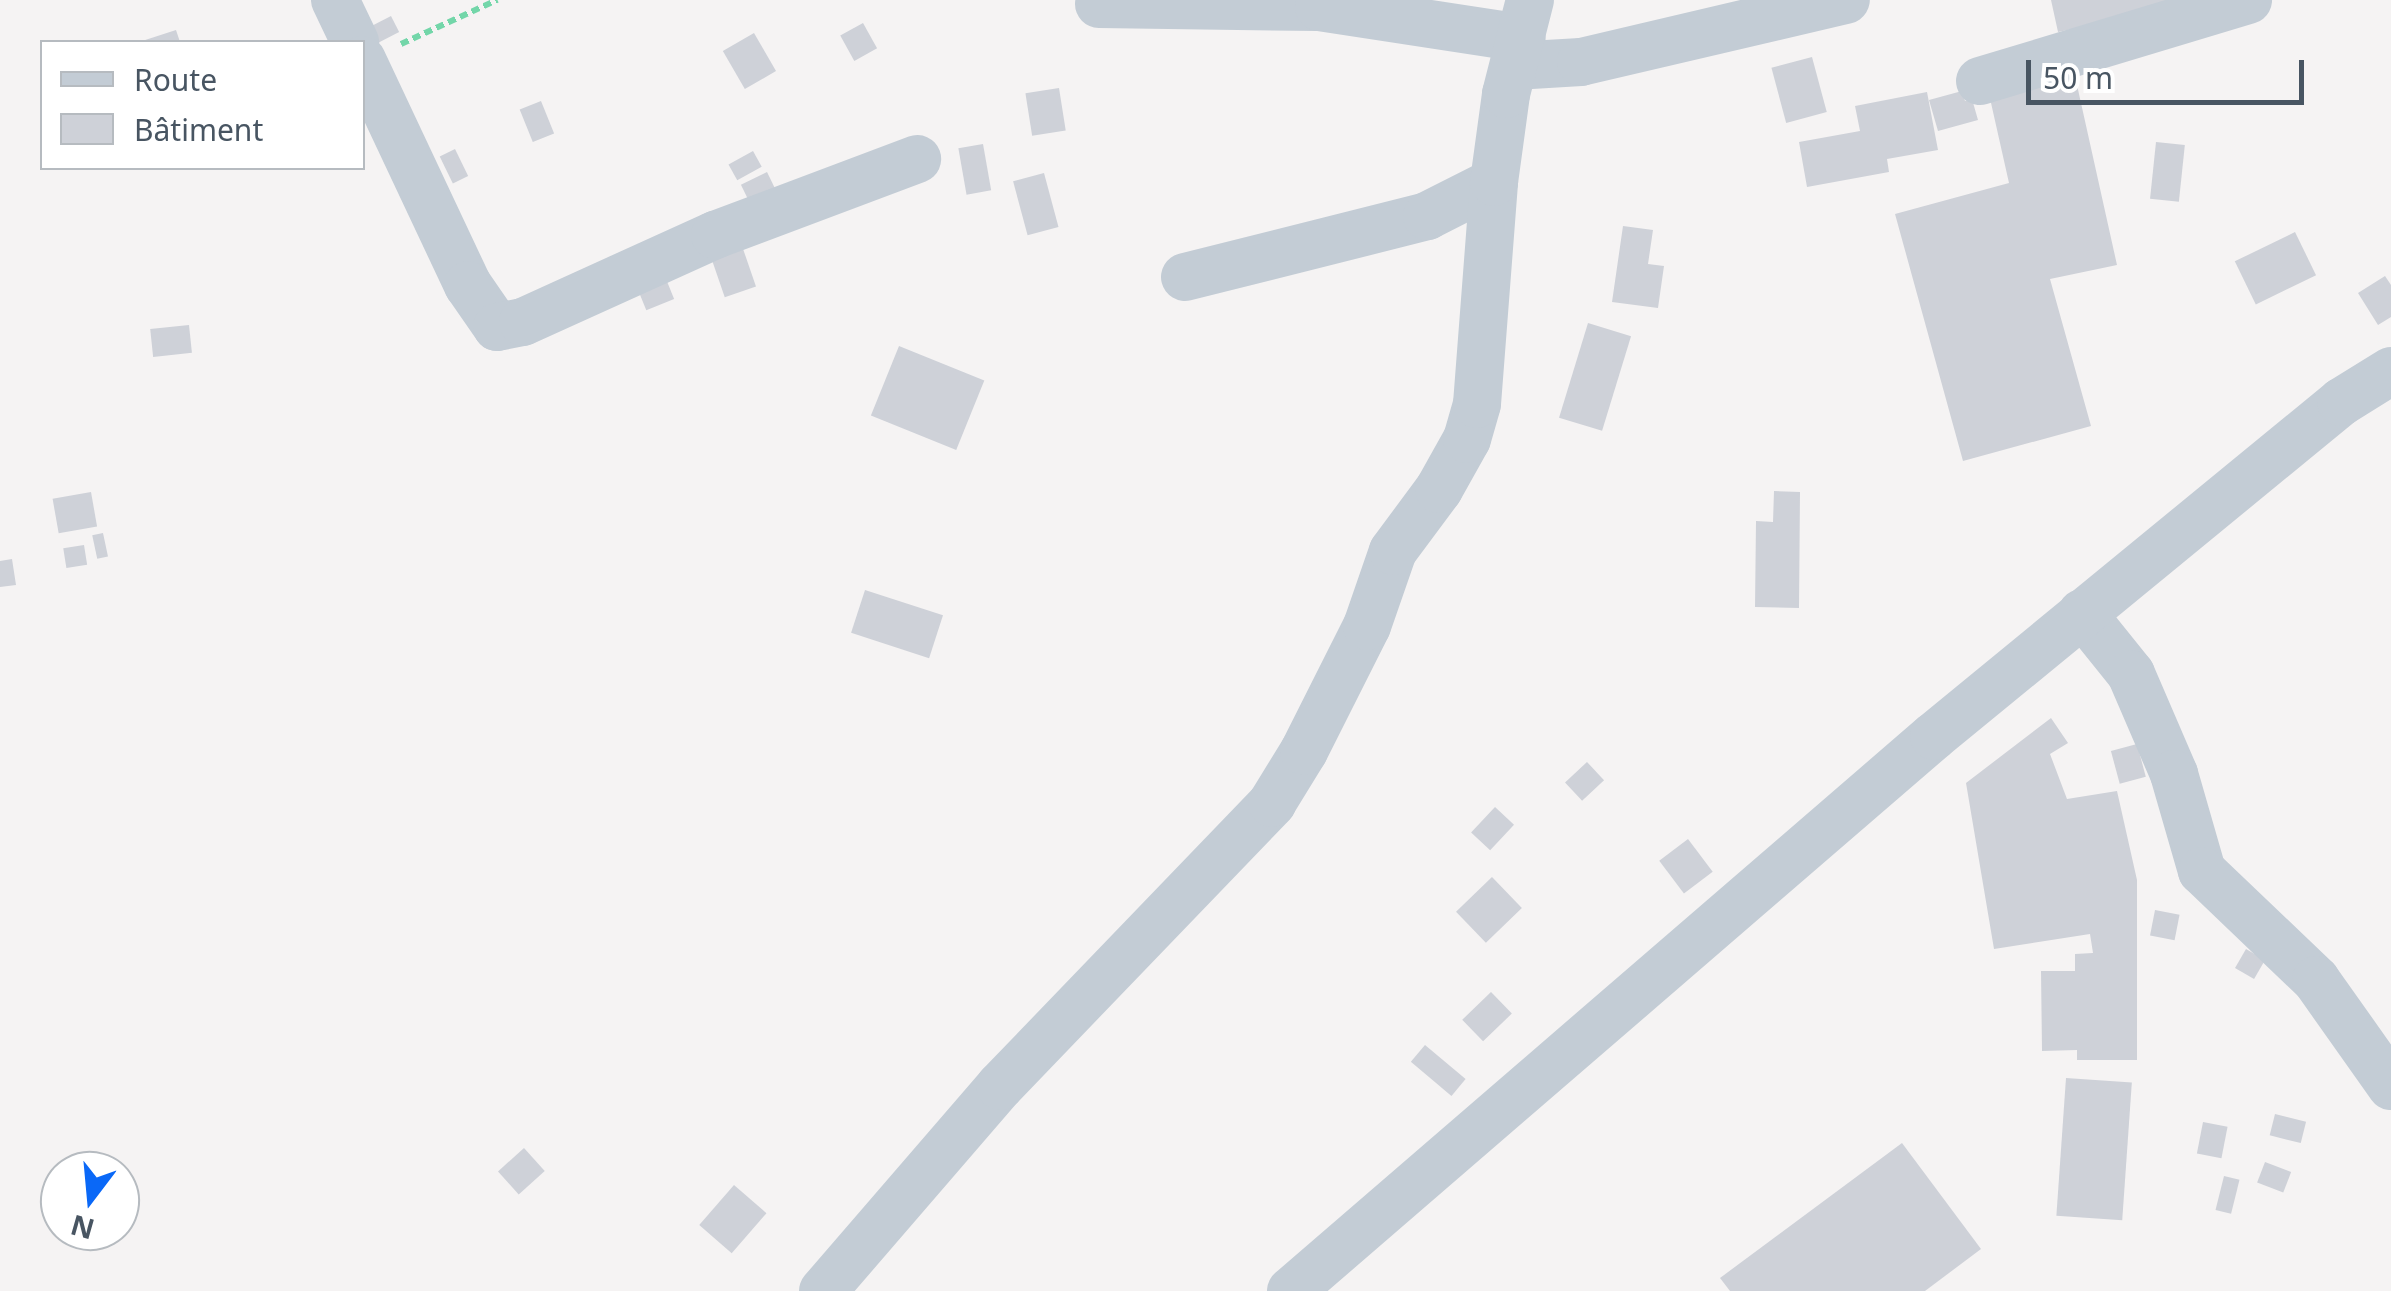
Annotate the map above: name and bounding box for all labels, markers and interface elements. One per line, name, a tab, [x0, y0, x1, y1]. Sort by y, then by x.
legend	[40, 40, 365, 170]
scale bar	[2031, 40, 2308, 102]
text: 50 m	[2043, 57, 2113, 98]
text: Route	[134, 59, 217, 100]
text: Bâtiment	[134, 109, 263, 150]
north arrow	[40, 1151, 140, 1251]
text: N	[66, 1207, 98, 1249]

